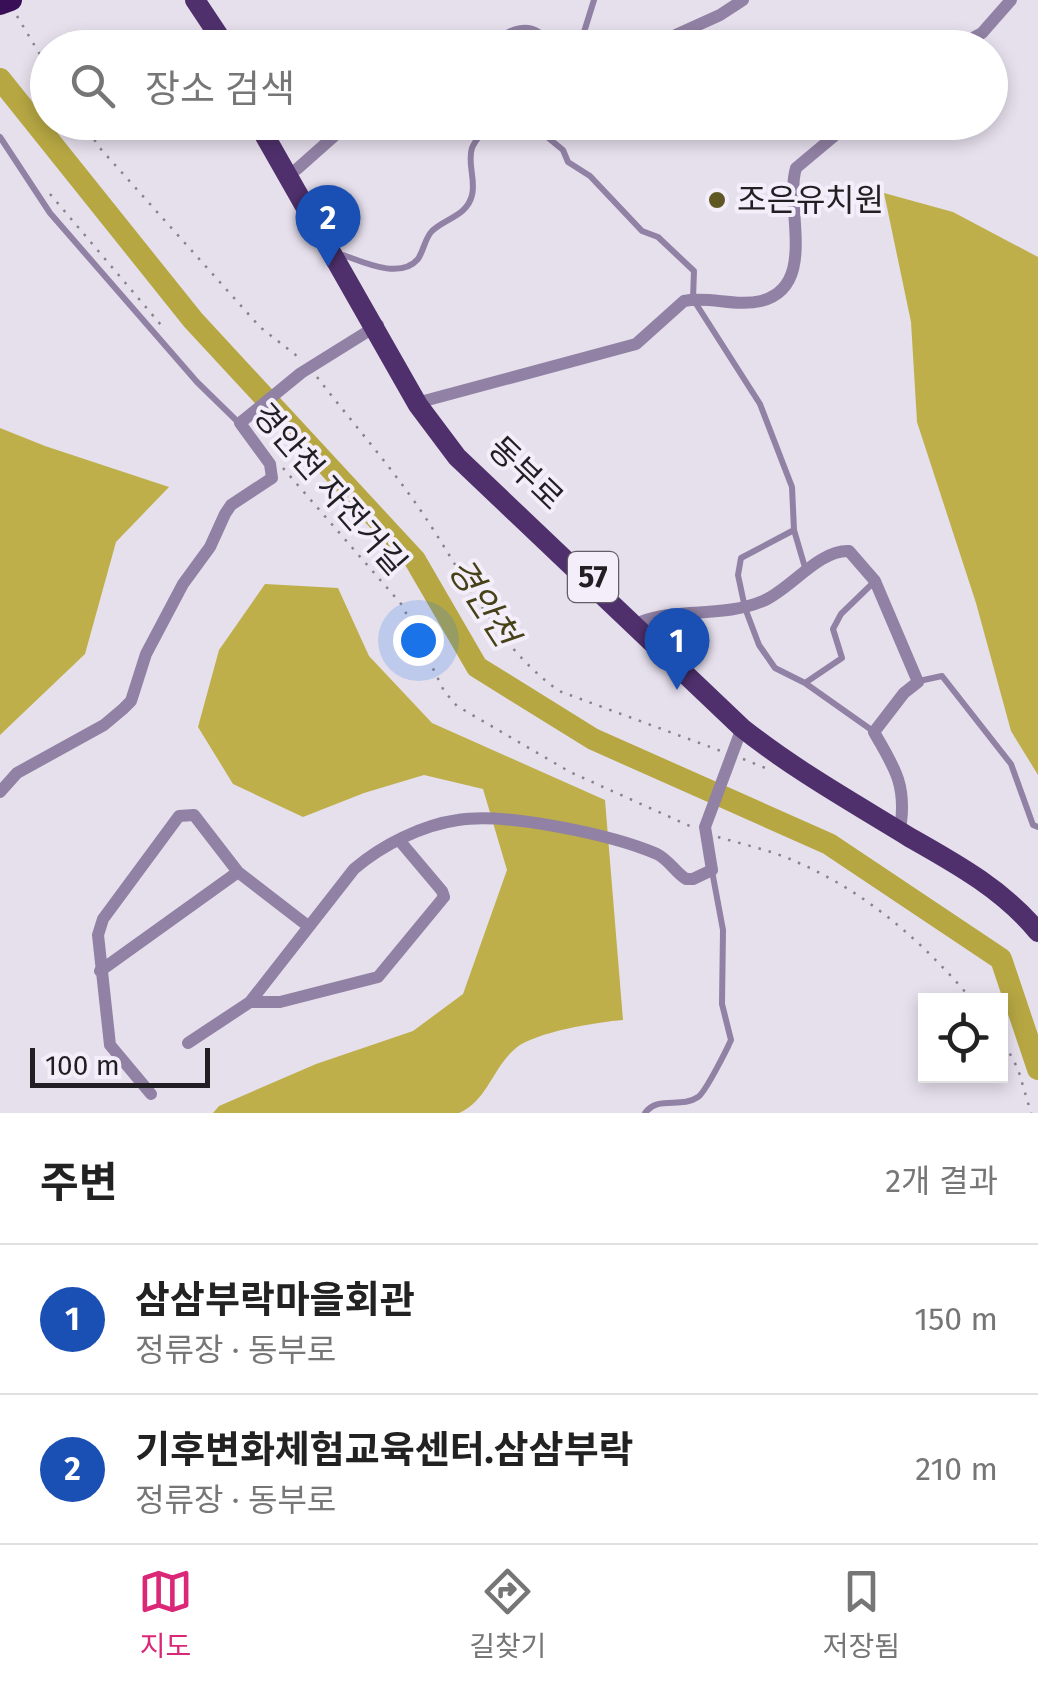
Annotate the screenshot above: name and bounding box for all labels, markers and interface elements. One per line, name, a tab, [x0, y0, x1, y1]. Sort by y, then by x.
search box	[30, 30, 1008, 140]
icon: search	[65, 58, 120, 113]
text: 장소 검색	[145, 66, 295, 112]
place label: 조은유치원	[737, 181, 884, 219]
pin: 2	[296, 184, 360, 267]
marker: 조은유치원	[706, 189, 728, 211]
street label: 경안천 자전거길	[245, 396, 415, 582]
street label: 동부로	[481, 429, 571, 517]
water label: 경안천	[439, 550, 529, 657]
road number: 57	[568, 552, 618, 602]
pin: 1	[644, 608, 710, 690]
your location	[393, 615, 444, 666]
map controls	[918, 993, 1008, 1083]
button: locate	[918, 993, 1008, 1083]
scale bar	[30, 1043, 210, 1088]
text: 100 m	[45, 1049, 120, 1082]
text: 주변	[40, 1158, 117, 1208]
text: 2개 결과	[885, 1162, 998, 1200]
text: 삼삼부락마을회관	[135, 1277, 415, 1323]
text: 1	[65, 1300, 80, 1338]
text: 150 m	[914, 1300, 998, 1338]
text: 정류장 · 동부로	[135, 1331, 336, 1369]
text: 기후변화체험교육센터.삼삼부락	[135, 1427, 634, 1473]
text: 2	[64, 1450, 81, 1488]
text: 210 m	[915, 1450, 998, 1488]
text: 정류장 · 동부로	[135, 1481, 336, 1519]
tab: 지도	[138, 1564, 193, 1664]
tab: 길찾기	[469, 1564, 546, 1664]
tab: 저장됨	[823, 1564, 900, 1664]

